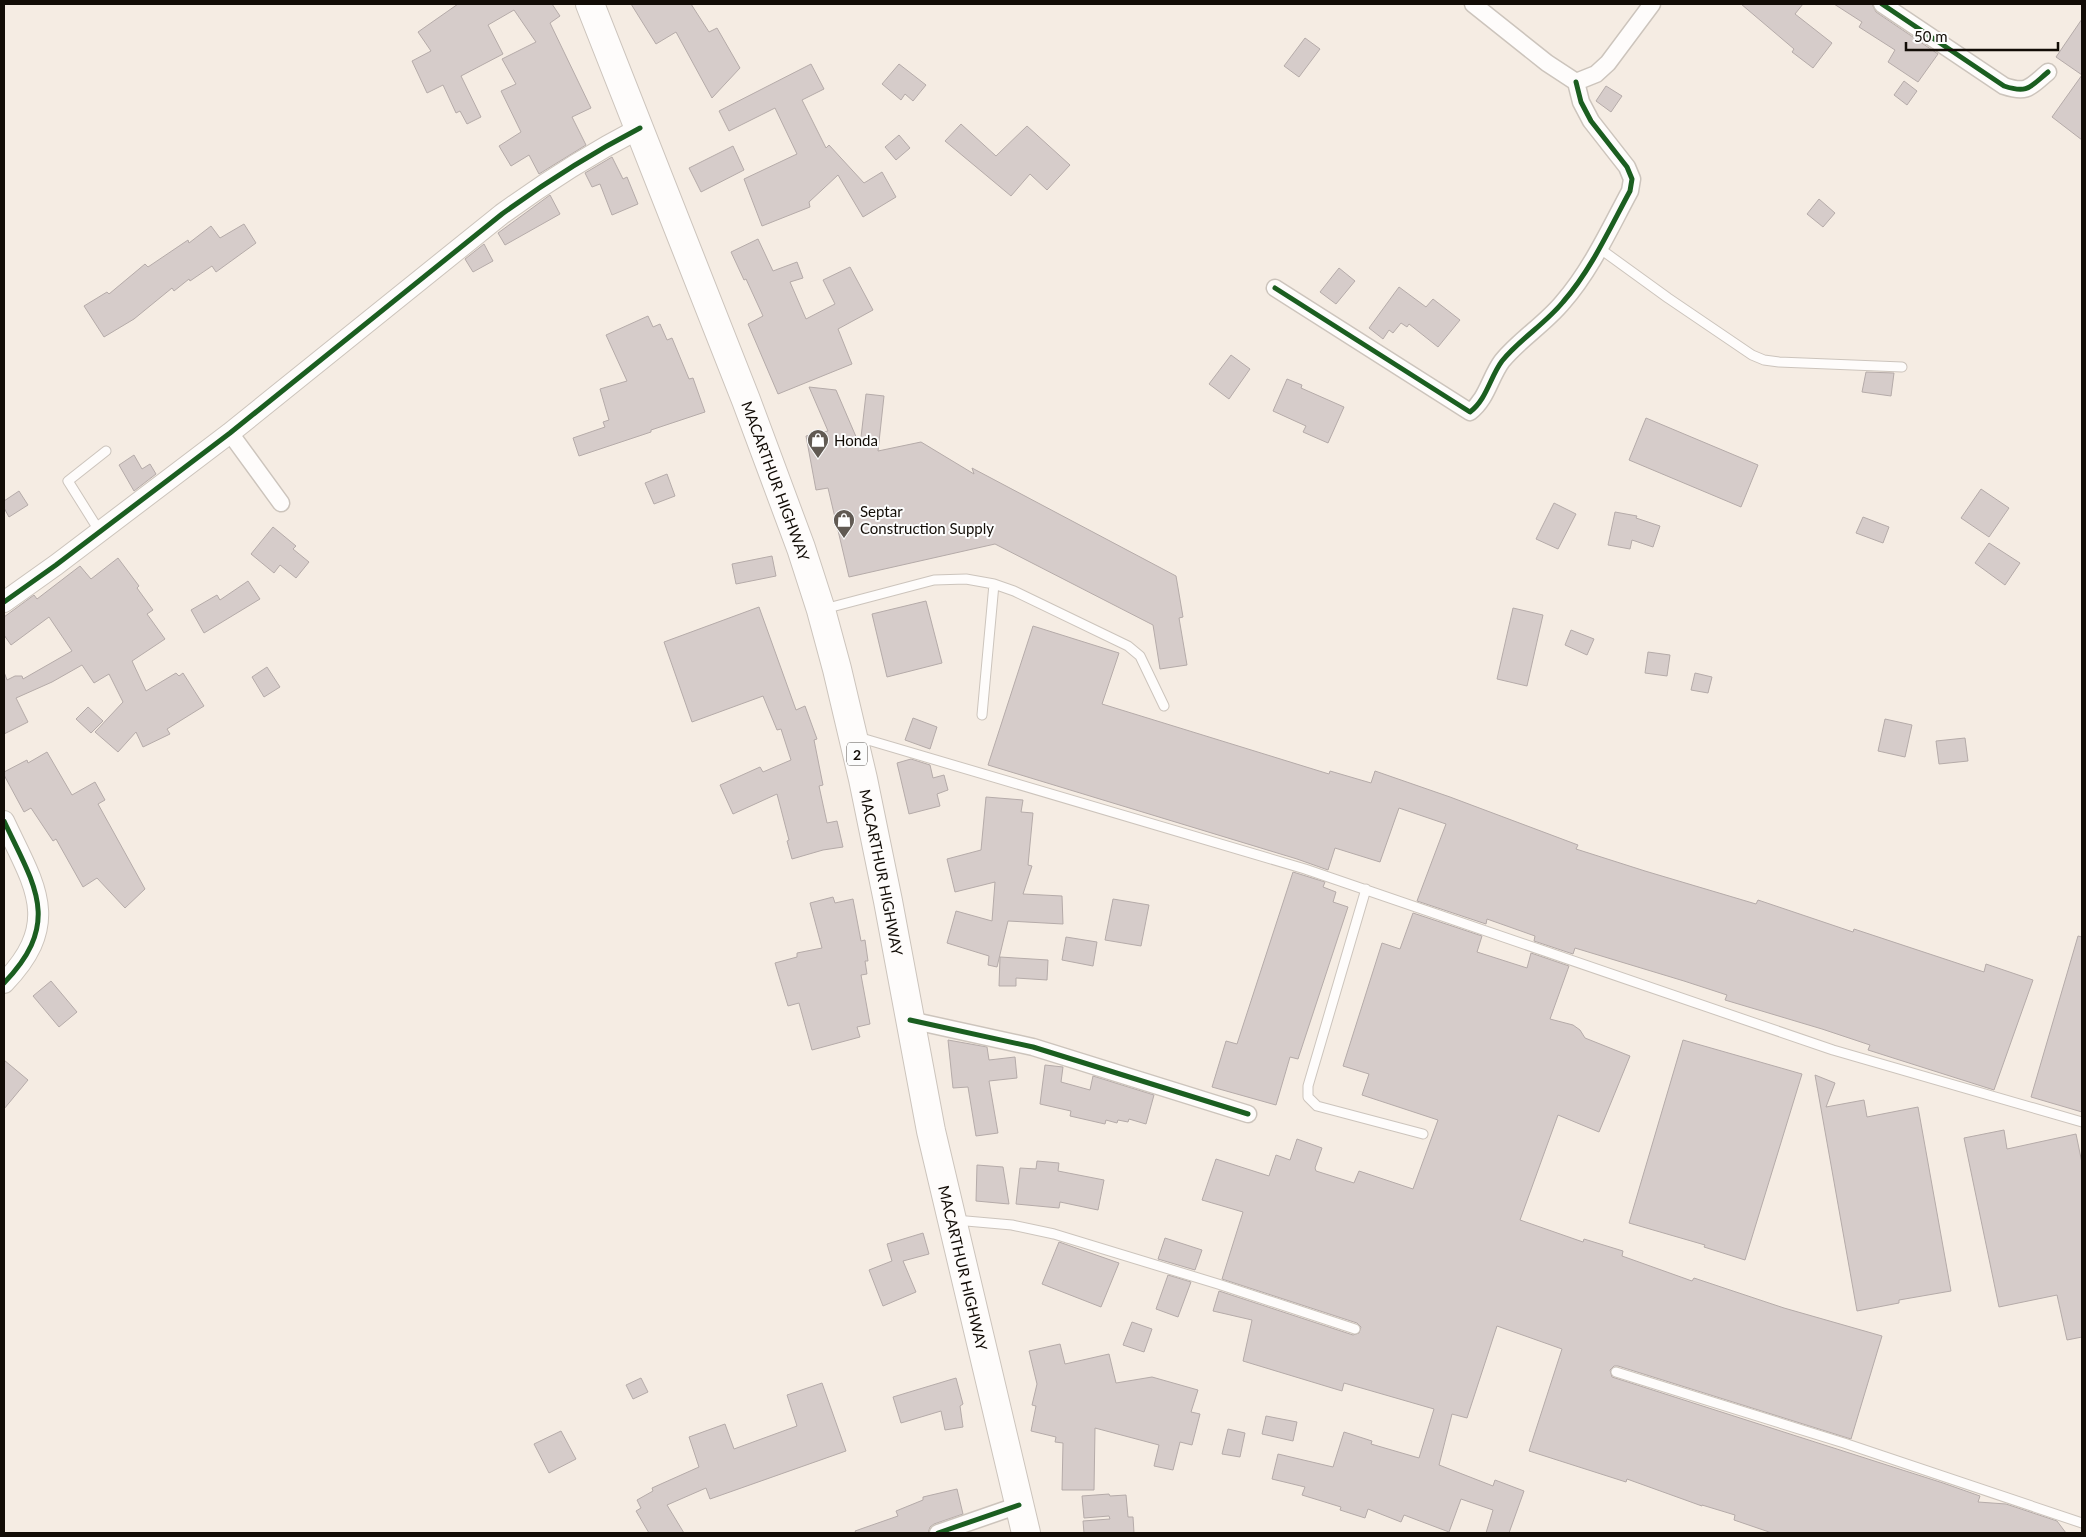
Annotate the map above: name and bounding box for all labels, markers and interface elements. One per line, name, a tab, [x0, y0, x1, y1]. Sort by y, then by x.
scale bar	[1906, 20, 2058, 52]
text: 50 m	[1914, 27, 1948, 45]
street label: MACARTHUR HIGHWAY	[738, 399, 814, 564]
shop icon: Honda	[806, 428, 830, 459]
place label: Honda	[834, 431, 878, 449]
place label: Septar Construction Supply	[860, 502, 994, 537]
shop icon: Septar Construction Supply	[832, 508, 856, 539]
road number: 2	[847, 742, 867, 766]
street label: MACARTHUR HIGHWAY	[856, 788, 907, 958]
street label: MACARTHUR HIGHWAY	[935, 1184, 992, 1353]

